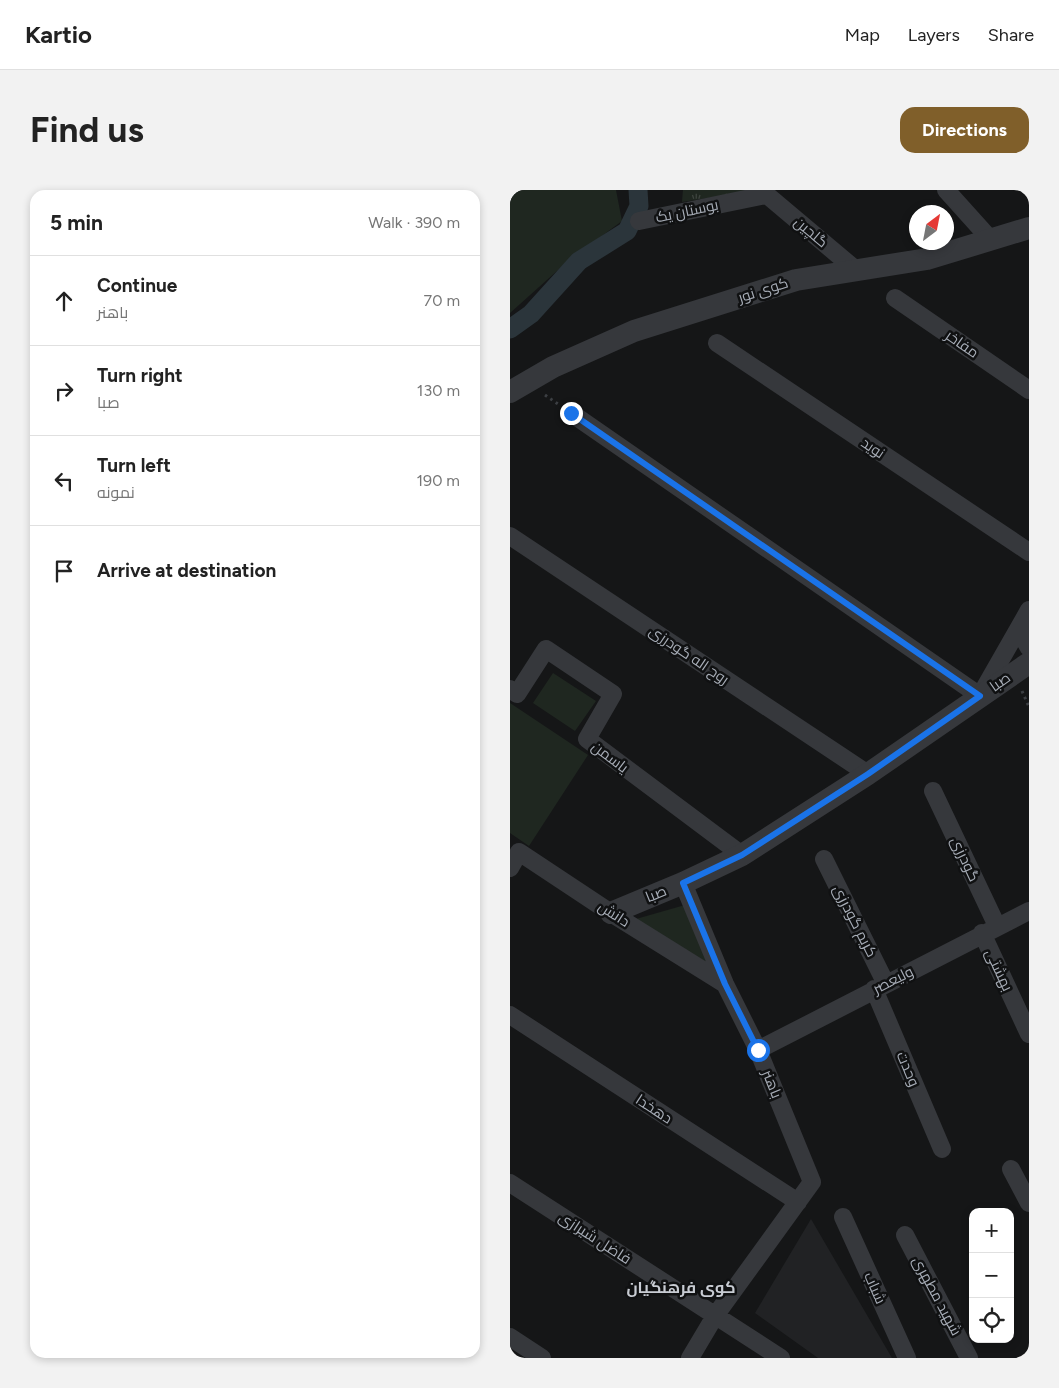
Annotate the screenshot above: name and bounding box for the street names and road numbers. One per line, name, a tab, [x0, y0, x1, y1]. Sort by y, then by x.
street label: بوستان یک	[654, 196, 720, 227]
street label: گلچین	[790, 213, 832, 252]
street label: کوی نور	[735, 273, 791, 308]
street label: مفاخر	[941, 326, 982, 362]
street label: نوید	[858, 434, 888, 462]
street label: روح اله گودرزی	[645, 622, 732, 690]
street label: صبا	[986, 669, 1014, 695]
street label: یاسمن	[587, 737, 632, 777]
street label: گودرزی	[946, 834, 983, 885]
street label: صبا	[643, 882, 669, 906]
street label: کریم گودرزی	[828, 882, 881, 961]
street label: دانش	[594, 897, 633, 932]
street label: بهشتی	[981, 946, 1017, 994]
street label: ولیعصر	[869, 962, 916, 998]
street label: وحدت	[893, 1049, 923, 1089]
street label: باهنر	[758, 1066, 786, 1101]
street label: دهخدا	[632, 1090, 676, 1128]
street label: فاضل شیرازی	[555, 1208, 635, 1269]
street label: شهید مطهری	[908, 1253, 965, 1339]
street label: شباب	[860, 1269, 890, 1307]

